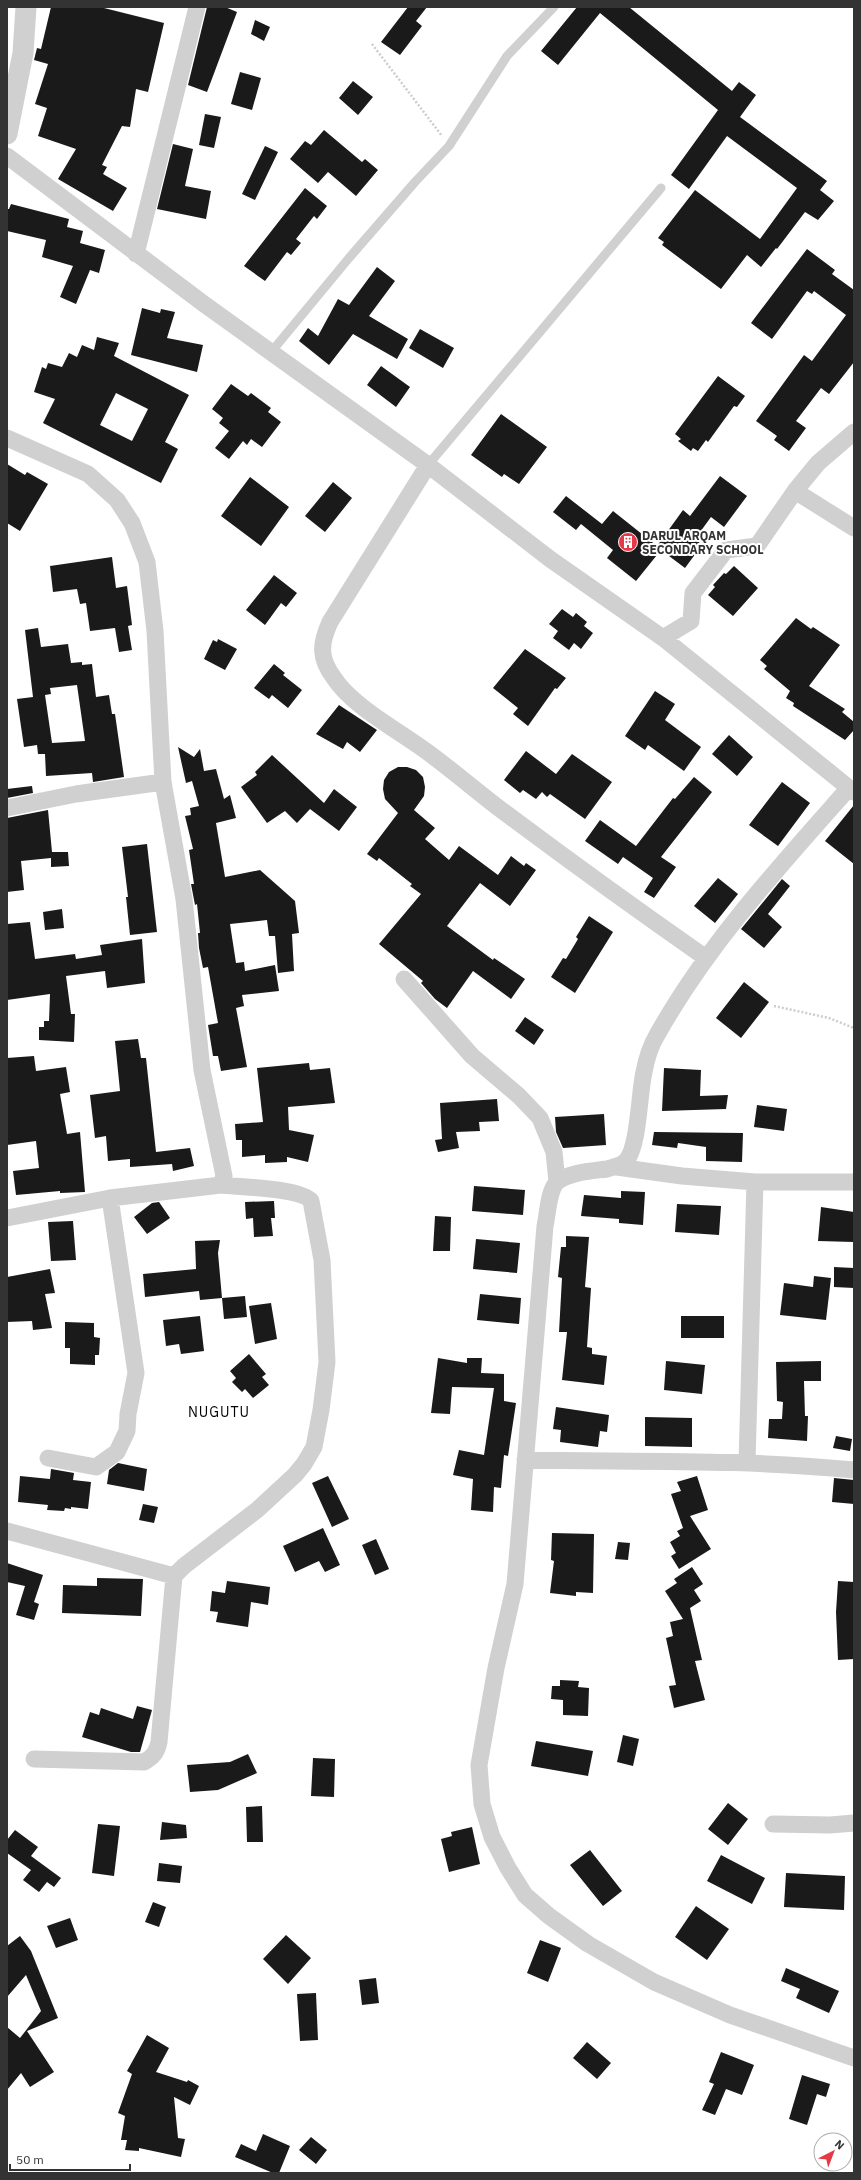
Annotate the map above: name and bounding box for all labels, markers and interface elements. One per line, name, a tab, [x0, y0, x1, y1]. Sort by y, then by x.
place label: DARUL ARQAM SECONDARY SCHOOL	[642, 528, 764, 557]
building icon: DARUL ARQAM SECONDARY SCHOOL	[617, 531, 639, 553]
district label: NUGUTU	[188, 1403, 250, 1421]
north arrow	[813, 2132, 853, 2172]
text: N	[832, 2137, 847, 2152]
scale bar	[10, 2146, 130, 2172]
text: 50 m	[16, 2152, 44, 2167]

